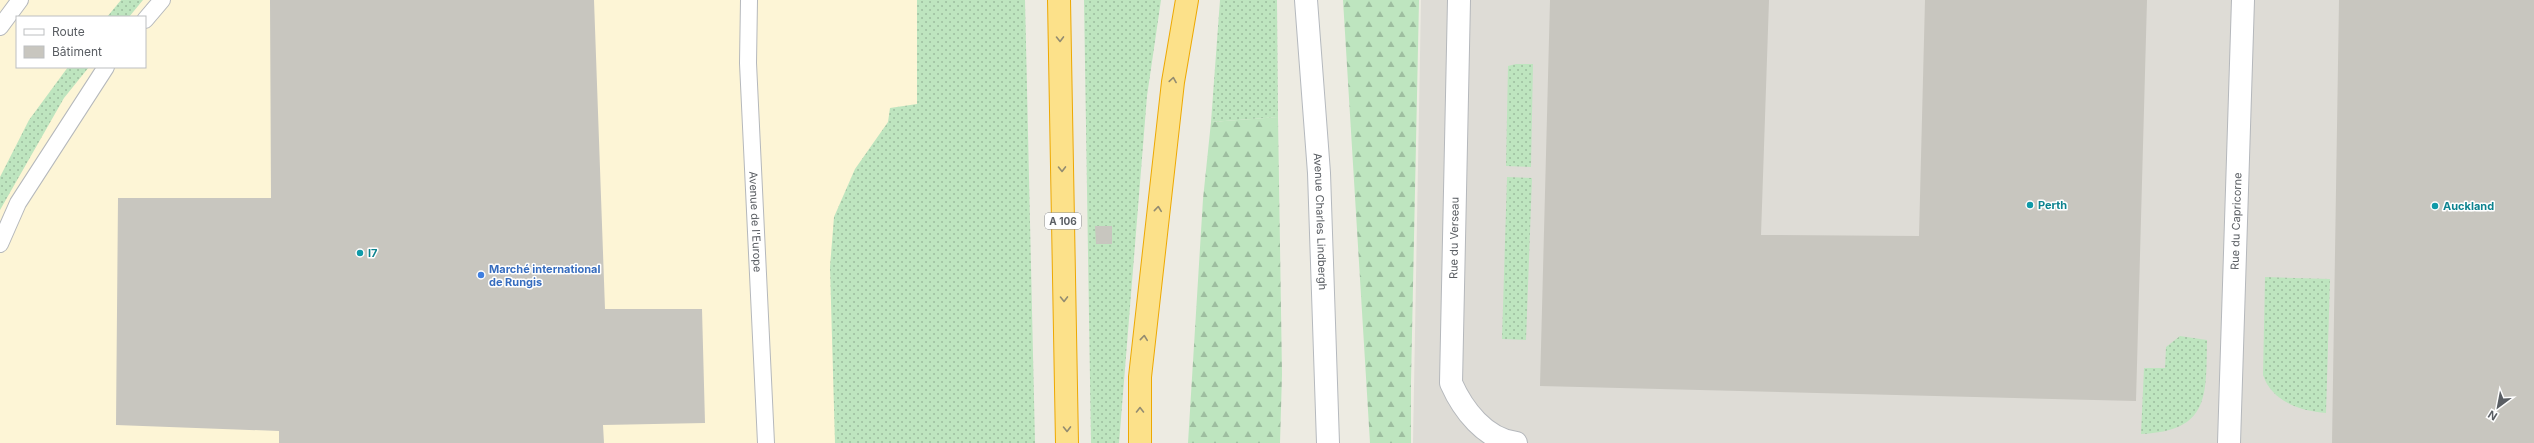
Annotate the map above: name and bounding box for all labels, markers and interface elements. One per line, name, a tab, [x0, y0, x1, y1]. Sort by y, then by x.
legend	[16, 16, 146, 68]
text: Route	[52, 24, 85, 39]
one-way arrow	[1056, 36, 1064, 42]
text: Bâtiment	[52, 44, 102, 59]
one-way arrow	[1168, 77, 1177, 83]
street label: Avenue Charles Lindbergh	[1311, 152, 1330, 290]
one-way arrow	[1058, 166, 1066, 172]
street label: Avenue de l'Europe	[746, 171, 765, 273]
street label: Rue du Capricorne	[2227, 172, 2245, 270]
street label: Rue du Verseau	[1446, 197, 1462, 279]
place label: Perth	[2038, 198, 2067, 212]
place label: Auckland	[2443, 199, 2494, 213]
marker: Perth	[2025, 200, 2035, 210]
marker: Auckland	[2430, 201, 2440, 211]
one-way arrow	[1154, 206, 1163, 212]
road number: A 106	[1045, 213, 1081, 229]
place label: I7	[368, 246, 378, 260]
marker: I7	[355, 248, 365, 258]
place label: Marché international de Rungis	[489, 262, 600, 289]
marker: Marché international de Rungis	[476, 270, 486, 280]
one-way arrow	[1060, 296, 1068, 302]
one-way arrow	[1139, 335, 1148, 341]
north arrow	[2478, 387, 2518, 427]
one-way arrow	[1136, 407, 1144, 413]
text: N	[2485, 407, 2500, 424]
one-way arrow	[1063, 426, 1071, 432]

